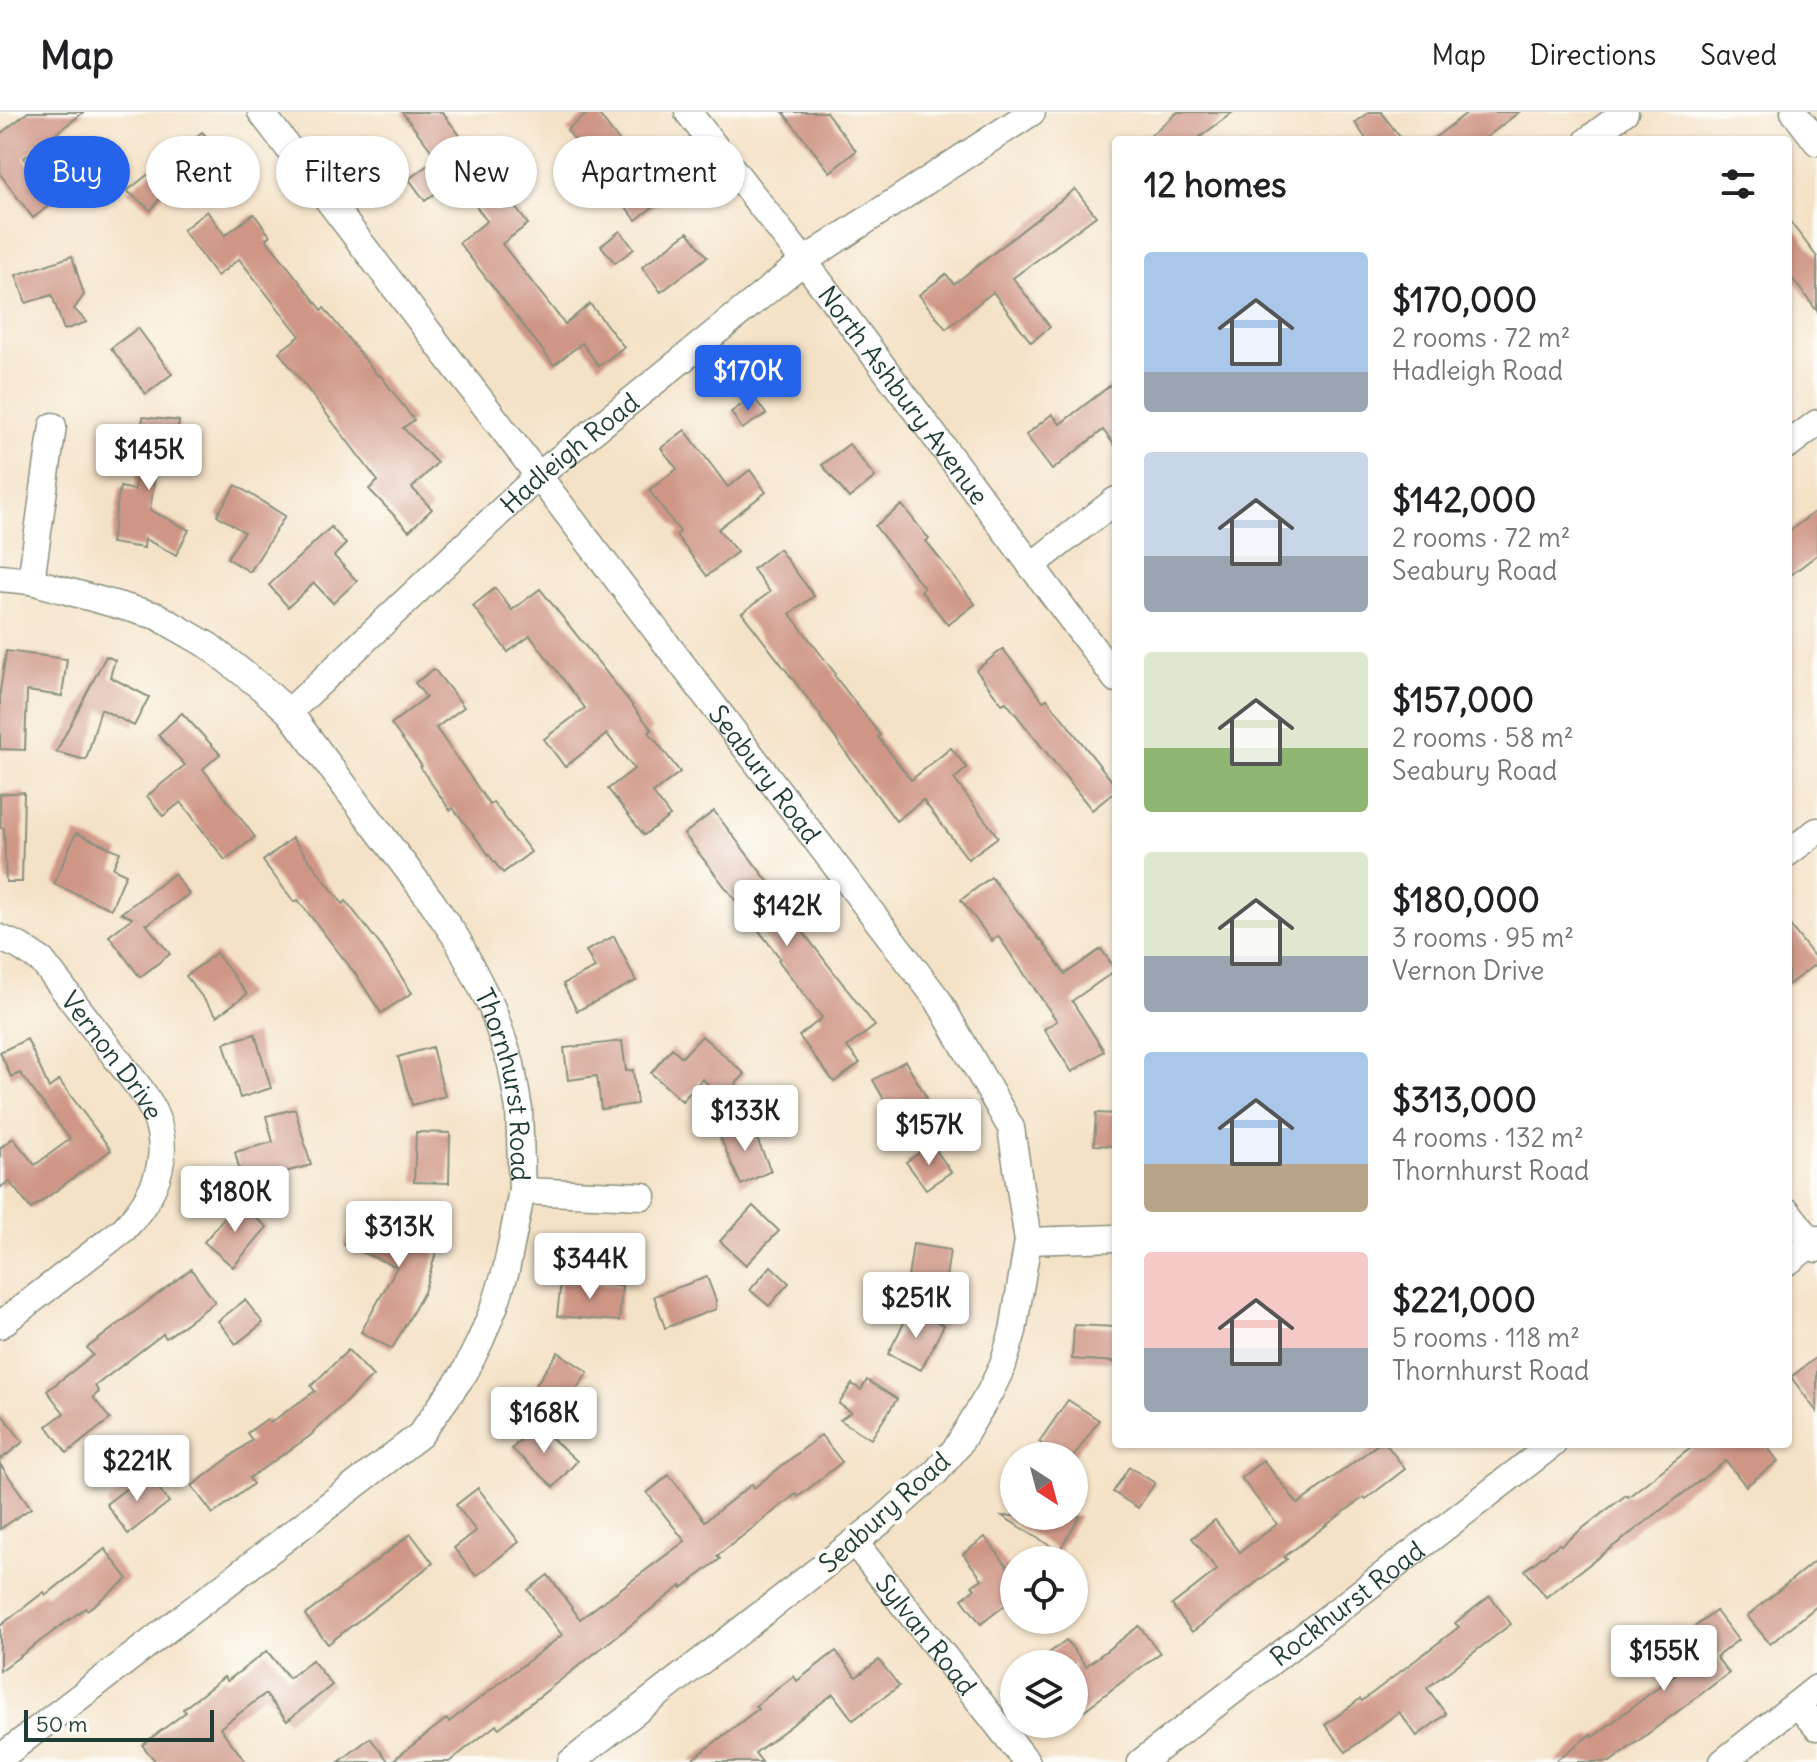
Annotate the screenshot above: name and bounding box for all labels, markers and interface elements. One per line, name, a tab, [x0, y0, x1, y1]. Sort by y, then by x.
text: Map	[40, 32, 114, 79]
text: Map	[1431, 37, 1486, 73]
text: Directions	[1530, 37, 1656, 73]
text: Saved	[1700, 37, 1777, 73]
chip: Buy	[24, 136, 130, 208]
chip: Rent	[146, 136, 260, 208]
chip: Filters	[276, 136, 409, 208]
chip: New	[425, 136, 537, 208]
chip: Apartment	[553, 136, 745, 208]
icon: filters	[1716, 162, 1760, 206]
text: 12 homes	[1144, 163, 1287, 206]
text: $170,000	[1392, 278, 1537, 321]
street label: North Ashbury Avenue	[812, 279, 996, 511]
icon: home	[1208, 284, 1304, 380]
text: 2 rooms · 72 m²	[1392, 321, 1571, 354]
pin: $170K	[692, 345, 804, 413]
text: $170K	[713, 354, 783, 387]
text: Hadleigh Road	[1392, 354, 1563, 387]
street label: Hadleigh Road	[493, 385, 645, 520]
pin: $145K	[93, 424, 205, 492]
text: $145K	[114, 433, 184, 466]
text: $142,000	[1392, 478, 1536, 521]
icon: home	[1208, 484, 1304, 580]
text: 2 rooms · 72 m²	[1392, 521, 1571, 554]
text: Seabury Road	[1392, 554, 1557, 587]
text: $157,000	[1392, 678, 1534, 721]
icon: home	[1208, 684, 1304, 780]
street label: Seabury Road	[702, 698, 829, 849]
text: 2 rooms · 58 m²	[1392, 721, 1573, 754]
text: Seabury Road	[1392, 754, 1557, 787]
text: $180,000	[1392, 878, 1540, 921]
pin: $142K	[731, 880, 843, 948]
icon: home	[1208, 884, 1304, 980]
text: $142K	[752, 889, 822, 922]
text: 3 rooms · 95 m²	[1392, 921, 1574, 954]
text: Vernon Drive	[1392, 954, 1544, 987]
street label: Thornhurst Road	[468, 982, 538, 1182]
street label: Vernon Drive	[54, 984, 171, 1124]
text: $313,000	[1392, 1078, 1537, 1121]
icon: home	[1208, 1084, 1304, 1180]
pin: $133K	[689, 1085, 801, 1153]
text: $133K	[710, 1094, 780, 1127]
pin: $157K	[873, 1099, 985, 1167]
text: $157K	[895, 1108, 963, 1141]
text: 4 rooms · 132 m²	[1392, 1121, 1584, 1154]
text: Thornhurst Road	[1392, 1154, 1589, 1187]
pin: $180K	[179, 1166, 291, 1234]
text: $180K	[199, 1175, 271, 1208]
pin: $313K	[343, 1201, 455, 1269]
text: $313K	[364, 1210, 434, 1243]
pin: $344K	[534, 1233, 646, 1301]
text: $344K	[552, 1242, 628, 1275]
pin: $251K	[860, 1272, 972, 1340]
text: $221,000	[1392, 1278, 1536, 1321]
text: $251K	[881, 1281, 951, 1314]
icon: home	[1208, 1284, 1304, 1380]
text: 5 rooms · 118 m²	[1392, 1321, 1580, 1354]
text: Thornhurst Road	[1392, 1354, 1589, 1387]
pin: $168K	[488, 1387, 600, 1455]
text: $168K	[509, 1396, 579, 1429]
pin: $221K	[81, 1435, 193, 1503]
north arrow	[1000, 1442, 1088, 1530]
map controls	[1000, 1442, 1088, 1738]
text: $221K	[102, 1444, 172, 1477]
street label: Seabury Road	[812, 1444, 956, 1580]
street label: Rockhurst Road	[1263, 1533, 1430, 1673]
button: locate	[1000, 1546, 1088, 1634]
street label: Sylvan Road	[869, 1567, 984, 1701]
pin: $155K	[1608, 1625, 1720, 1693]
text: $155K	[1629, 1634, 1699, 1667]
button: layers	[1000, 1650, 1088, 1738]
scale bar	[24, 1706, 214, 1742]
text: 50 m	[36, 1710, 88, 1738]

